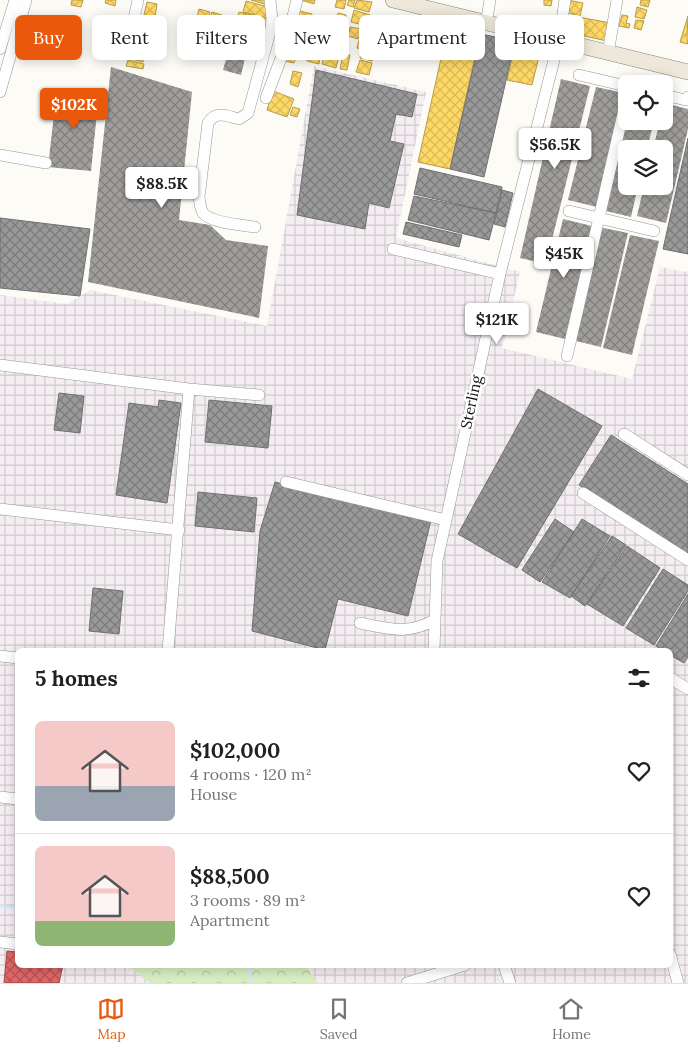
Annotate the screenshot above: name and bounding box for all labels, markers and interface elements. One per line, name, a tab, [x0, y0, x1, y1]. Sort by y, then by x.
chip: Buy	[15, 15, 82, 60]
chip: Rent	[92, 15, 167, 60]
chip: Filters	[177, 15, 265, 60]
chip: New	[275, 15, 349, 60]
chip: Apartment	[359, 15, 485, 60]
chip: House	[495, 15, 584, 60]
map controls	[618, 75, 673, 195]
button: locate	[618, 75, 673, 130]
pin: $102K	[39, 88, 109, 130]
text: $102K	[51, 94, 97, 114]
pin: $56.5K	[514, 128, 596, 170]
text: $56.5K	[529, 134, 581, 154]
button: layers	[618, 140, 673, 195]
pin: $88.5K	[121, 166, 203, 209]
text: $88.5K	[136, 173, 188, 193]
pin: $45K	[534, 236, 594, 279]
text: $45K	[545, 243, 583, 263]
pin: $121K	[462, 302, 532, 345]
text: $121K	[476, 309, 518, 329]
street label: Sterling	[456, 373, 486, 431]
icon: filters	[625, 664, 653, 692]
text: 5 homes	[35, 665, 118, 692]
text: $102,000	[190, 737, 280, 764]
icon: home	[75, 741, 135, 801]
icon: heart	[625, 757, 653, 785]
text: 4 rooms · 120 m²	[190, 764, 312, 784]
text: House	[190, 784, 237, 804]
text: $88,500	[190, 863, 270, 890]
icon: home	[75, 866, 135, 926]
icon: heart	[625, 882, 653, 910]
text: 3 rooms · 89 m²	[190, 890, 306, 910]
text: Apartment	[190, 910, 270, 930]
tab: Map	[97, 995, 126, 1043]
tab: Saved	[320, 995, 358, 1043]
tab: Home	[552, 995, 591, 1043]

